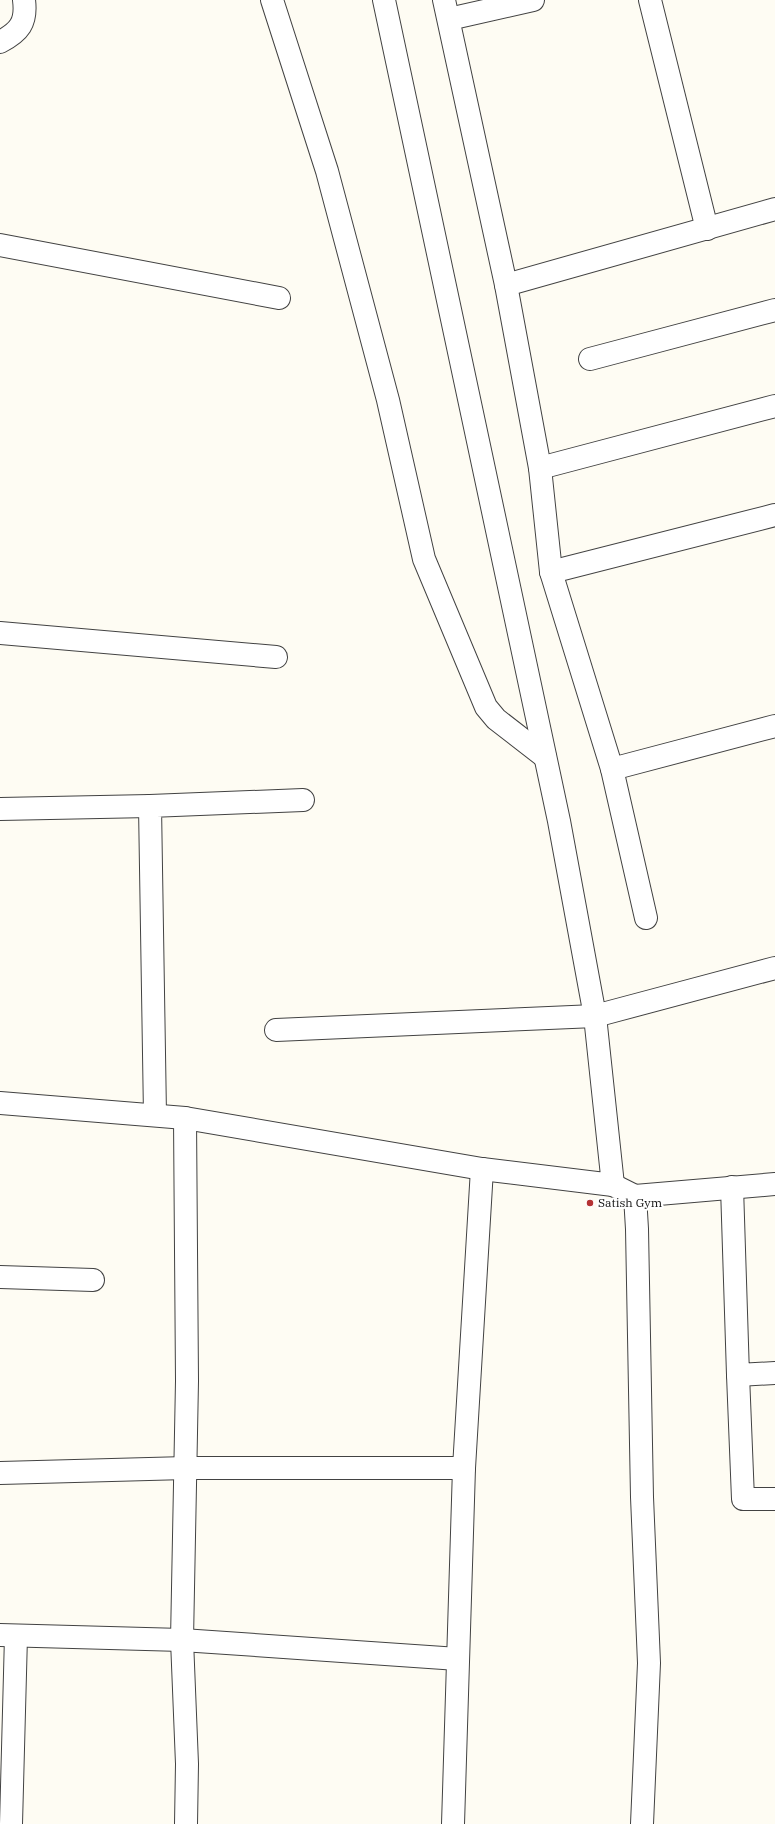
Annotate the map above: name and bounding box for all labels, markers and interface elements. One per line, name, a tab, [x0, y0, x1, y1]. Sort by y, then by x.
place label: Satish Gym	[598, 1195, 663, 1210]
marker: Satish Gym	[585, 1198, 595, 1208]

